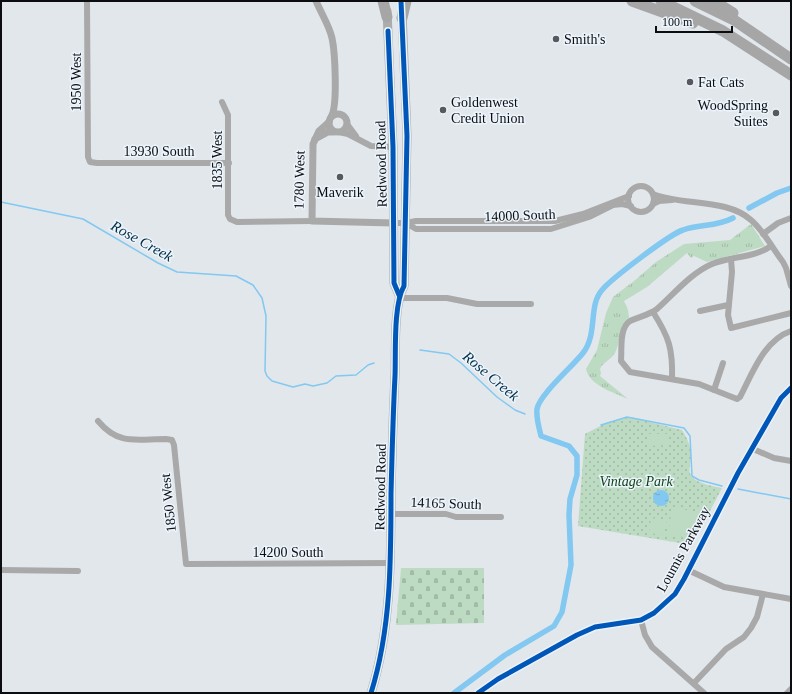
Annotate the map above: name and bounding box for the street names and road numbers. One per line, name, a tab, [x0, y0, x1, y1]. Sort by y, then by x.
street label: 1950 West	[69, 52, 84, 111]
street label: Redwood Road	[373, 121, 390, 207]
street label: 1835 West	[210, 130, 225, 189]
street label: 13930 South	[123, 144, 195, 159]
street label: 1780 West	[291, 150, 308, 210]
street label: 14000 South	[484, 207, 556, 224]
street label: Redwood Road	[372, 444, 389, 530]
street label: 1850 West	[158, 473, 179, 533]
street label: 14165 South	[410, 495, 482, 512]
street label: Loumis Parkway	[654, 504, 713, 595]
street label: 14200 South	[252, 545, 324, 560]

